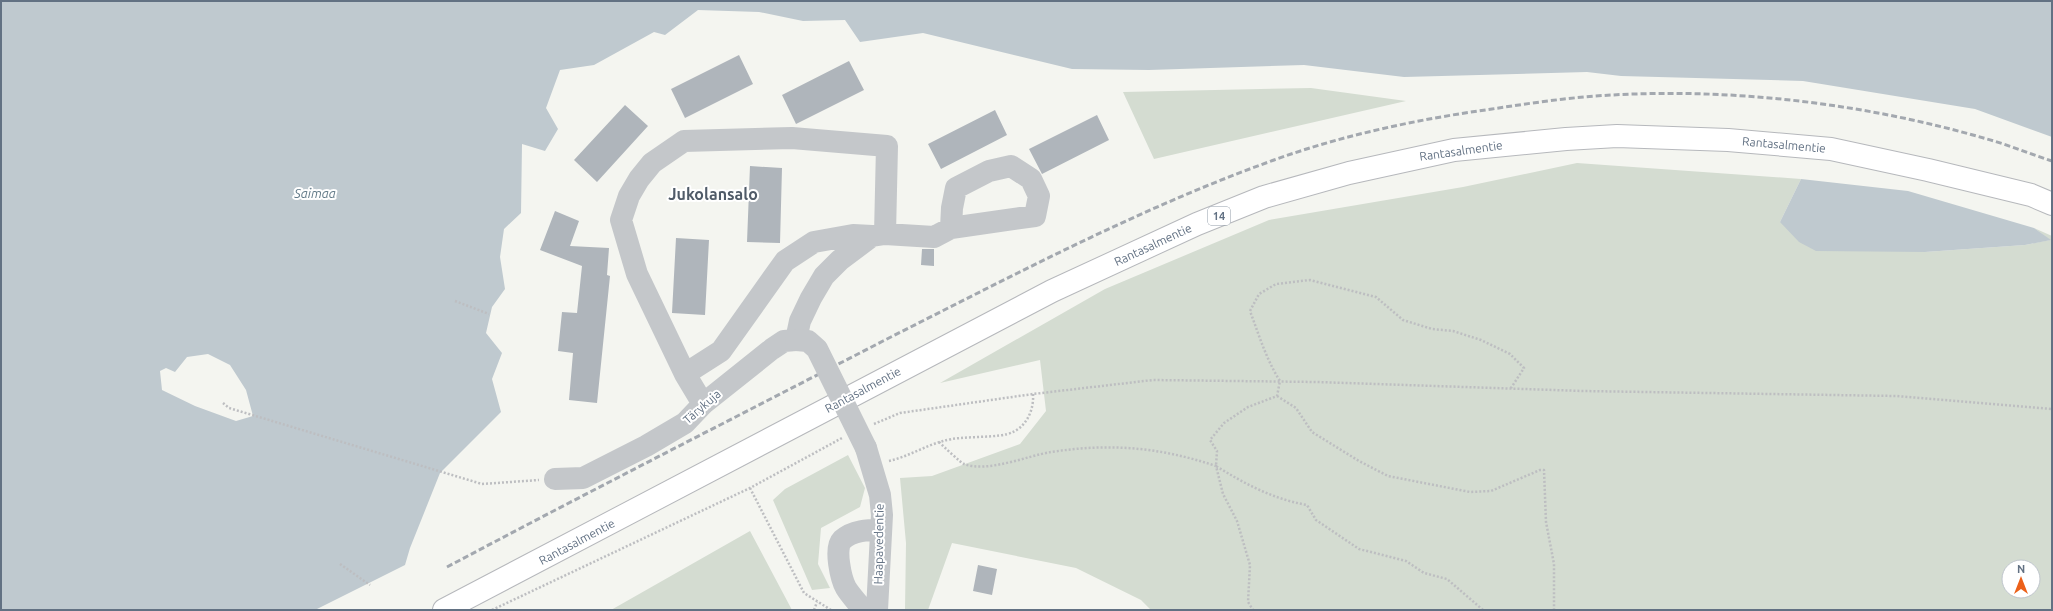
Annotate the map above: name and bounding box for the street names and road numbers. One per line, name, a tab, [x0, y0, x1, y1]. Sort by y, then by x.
street label: Rantasalmentie	[1742, 134, 1826, 155]
street label: Rantasalmentie	[1418, 138, 1503, 163]
road number: 14	[1208, 207, 1230, 225]
street label: Rantasalmentie	[1112, 221, 1194, 268]
street label: Rantasalmentie	[823, 364, 903, 415]
street label: Tärykuja	[680, 387, 723, 426]
street label: Haapavedentie	[871, 503, 886, 585]
street label: Rantasalmentie	[537, 516, 617, 567]

